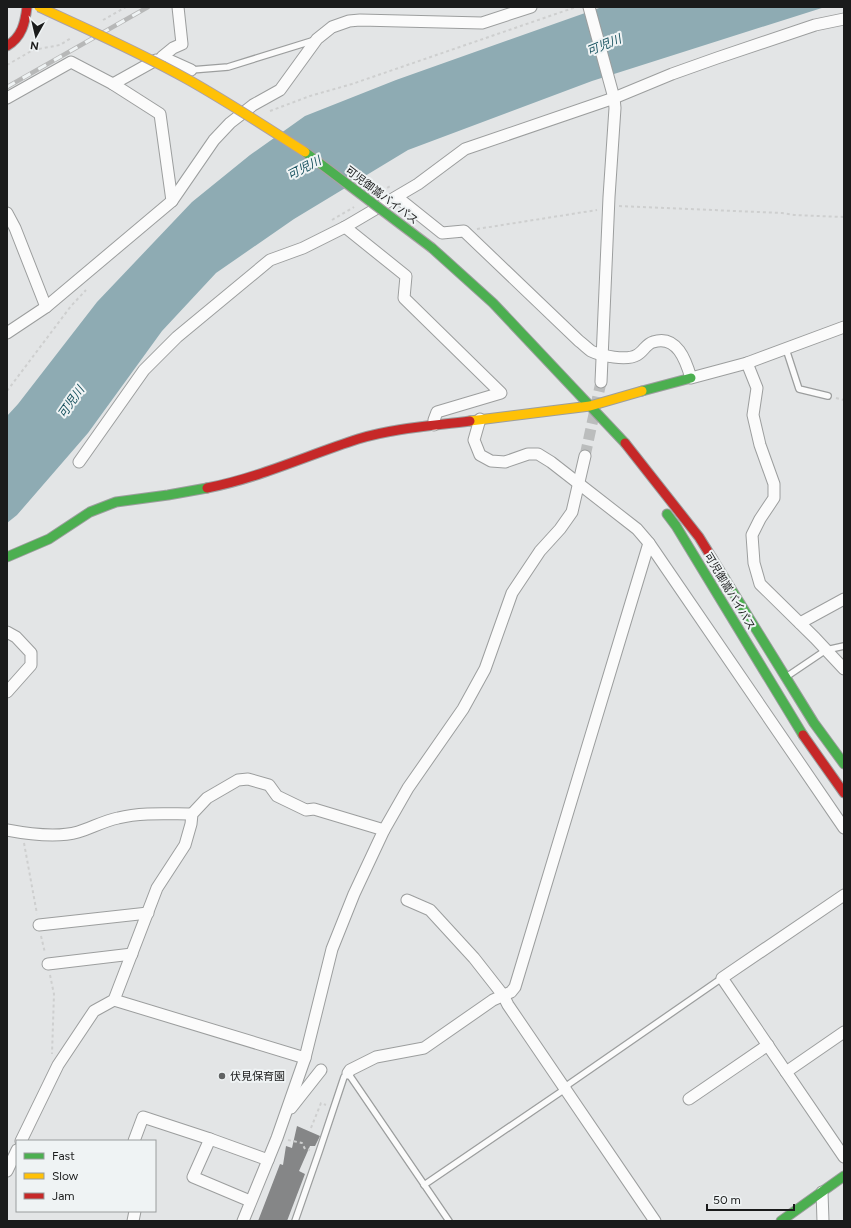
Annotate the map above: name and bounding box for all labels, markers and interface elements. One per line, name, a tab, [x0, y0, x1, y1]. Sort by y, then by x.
north arrow	[16, 16, 56, 56]
water label: 可児川	[585, 31, 625, 58]
text: N	[30, 38, 40, 52]
water label: 可児川	[285, 153, 325, 182]
street label: 可児御嵩バイパス	[343, 164, 421, 227]
water label: 可児川	[55, 382, 88, 421]
street label: 可児御嵩バイパス	[701, 550, 758, 632]
place label: 伏見保育園	[230, 1070, 285, 1083]
marker: 伏見保育園	[217, 1071, 227, 1081]
legend	[16, 1140, 156, 1212]
text: Fast	[52, 1149, 75, 1163]
text: Slow	[52, 1169, 79, 1183]
scale bar	[707, 1186, 794, 1212]
text: Jam	[52, 1189, 75, 1203]
text: 50 m	[713, 1193, 741, 1207]

